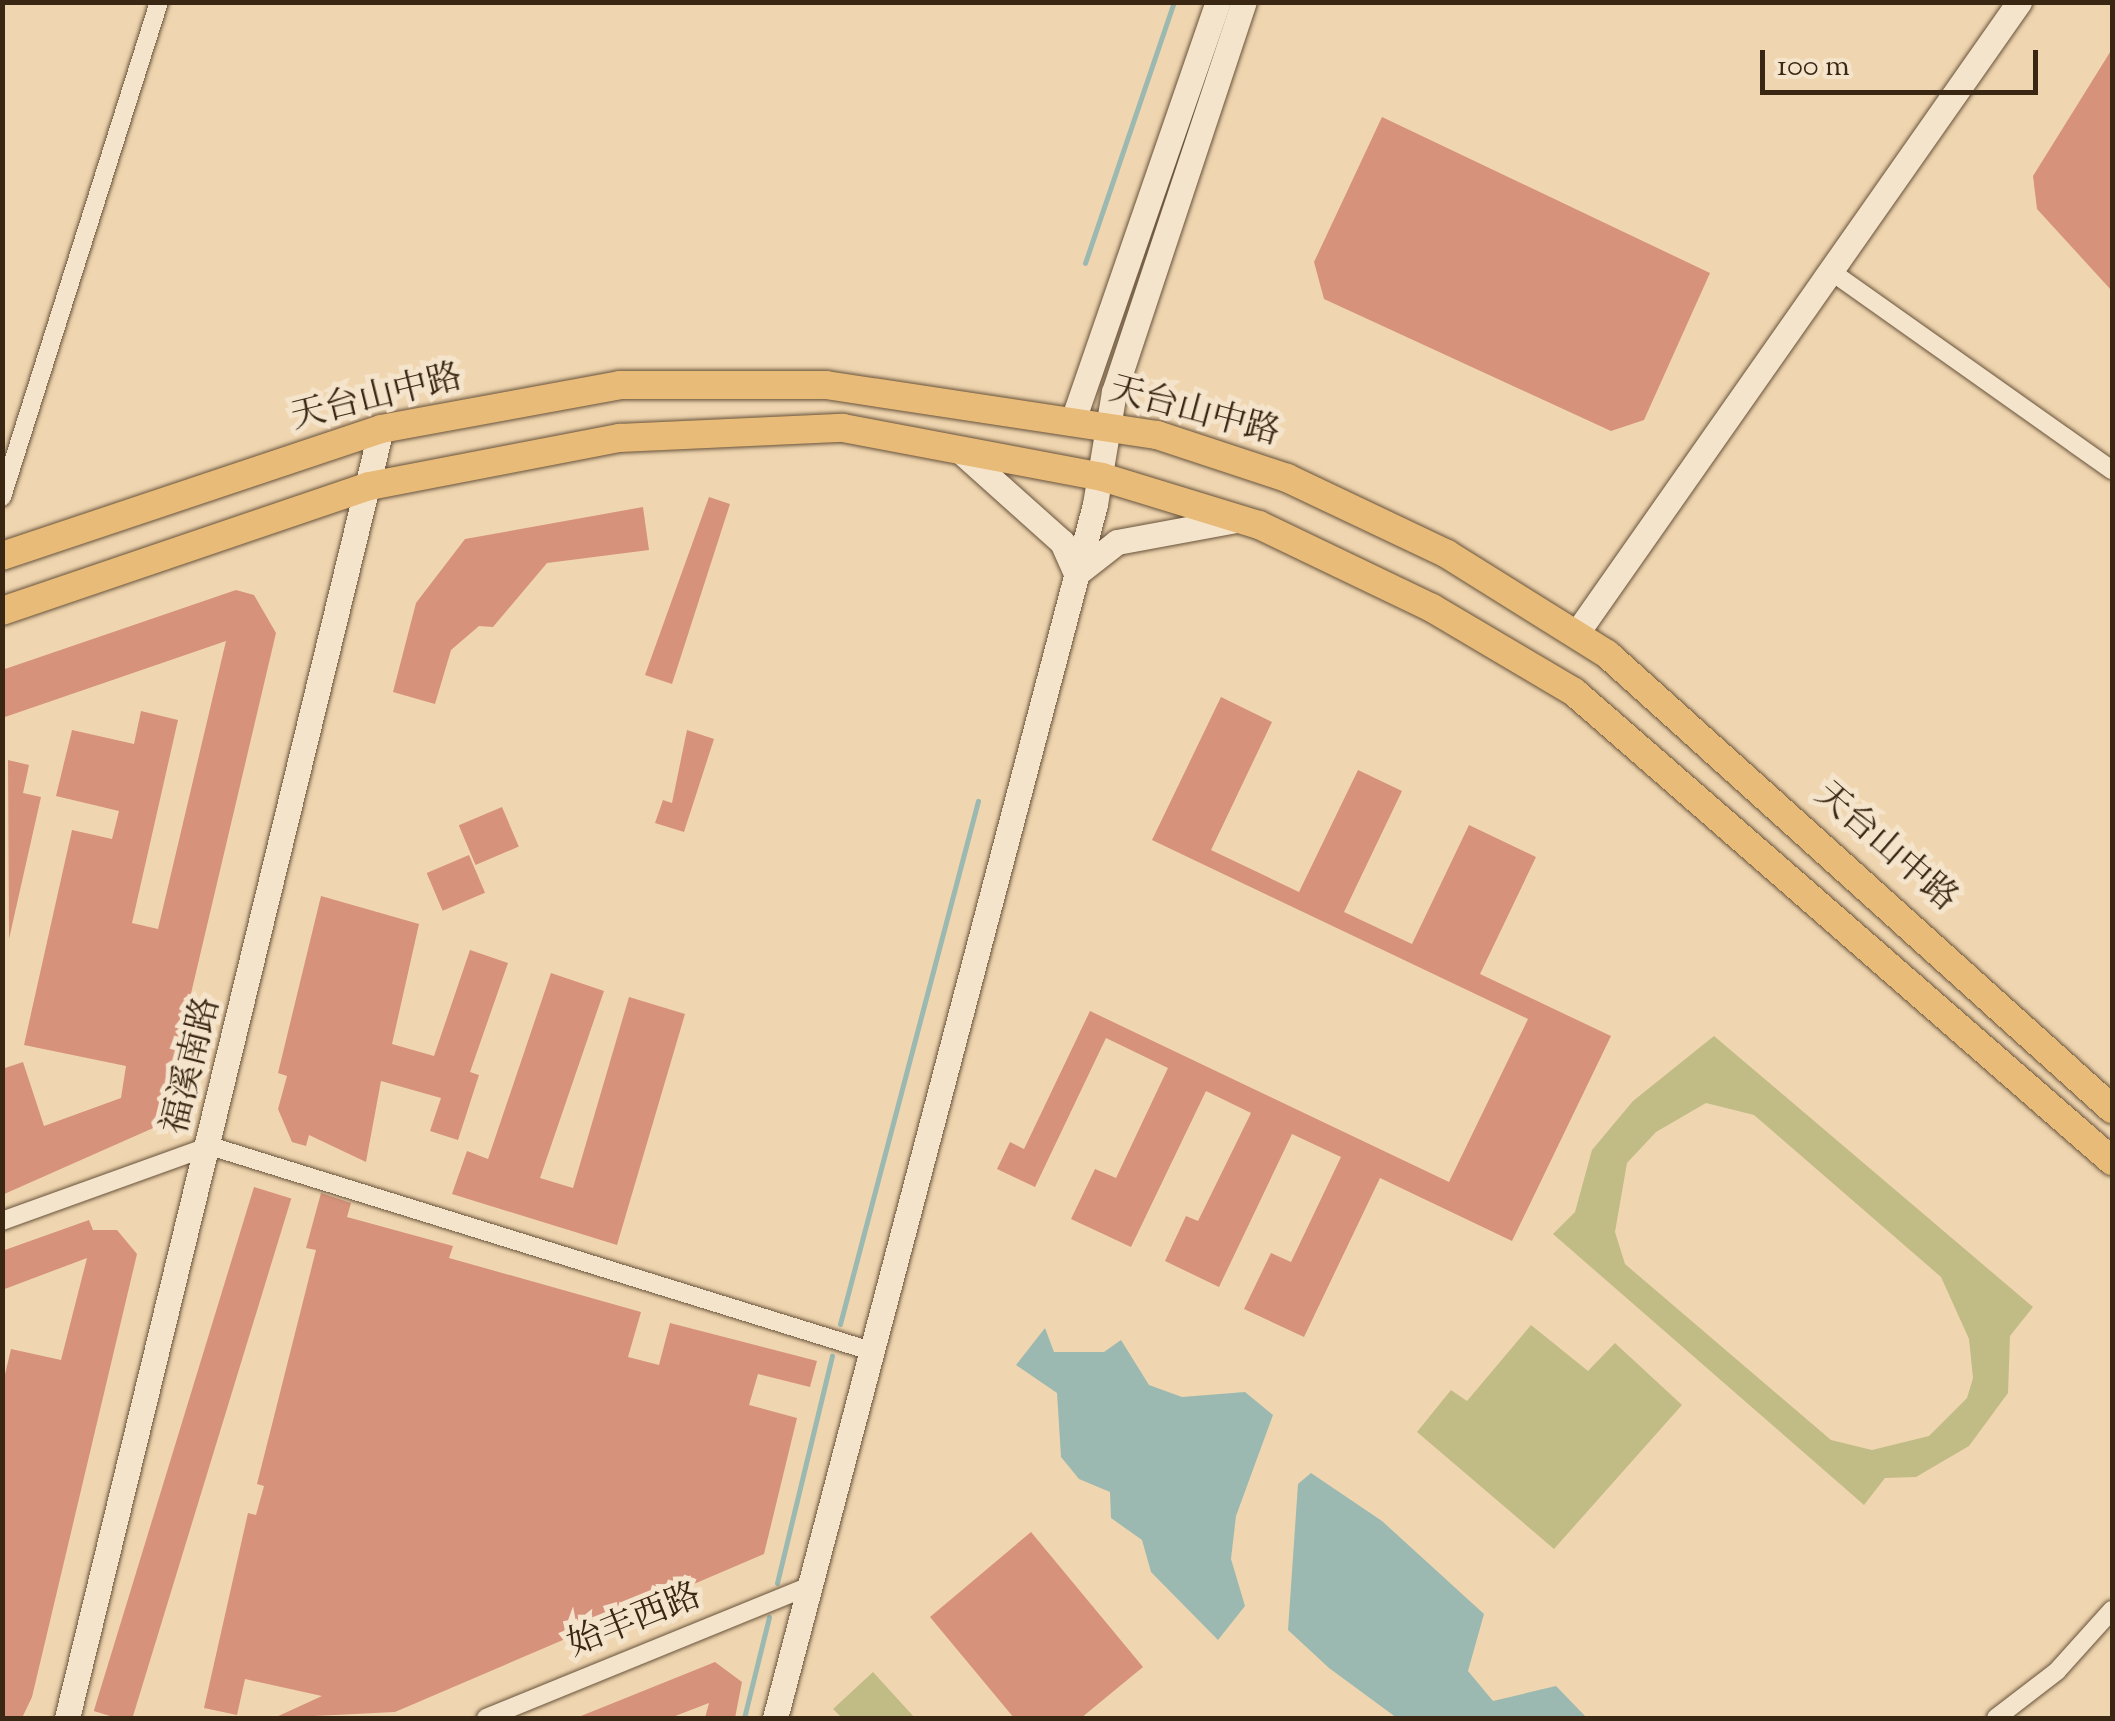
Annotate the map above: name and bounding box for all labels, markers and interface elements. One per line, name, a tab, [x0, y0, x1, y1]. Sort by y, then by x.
scale bar	[1765, 30, 2042, 92]
text: 100 m	[1777, 46, 1850, 89]
street label: 天台山中路	[287, 357, 467, 441]
street label: 天台山中路	[1104, 370, 1284, 456]
street label: 天台山中路	[1805, 775, 1965, 921]
street label: 福溪南路	[156, 993, 230, 1139]
street label: 始丰西路	[562, 1576, 708, 1668]

